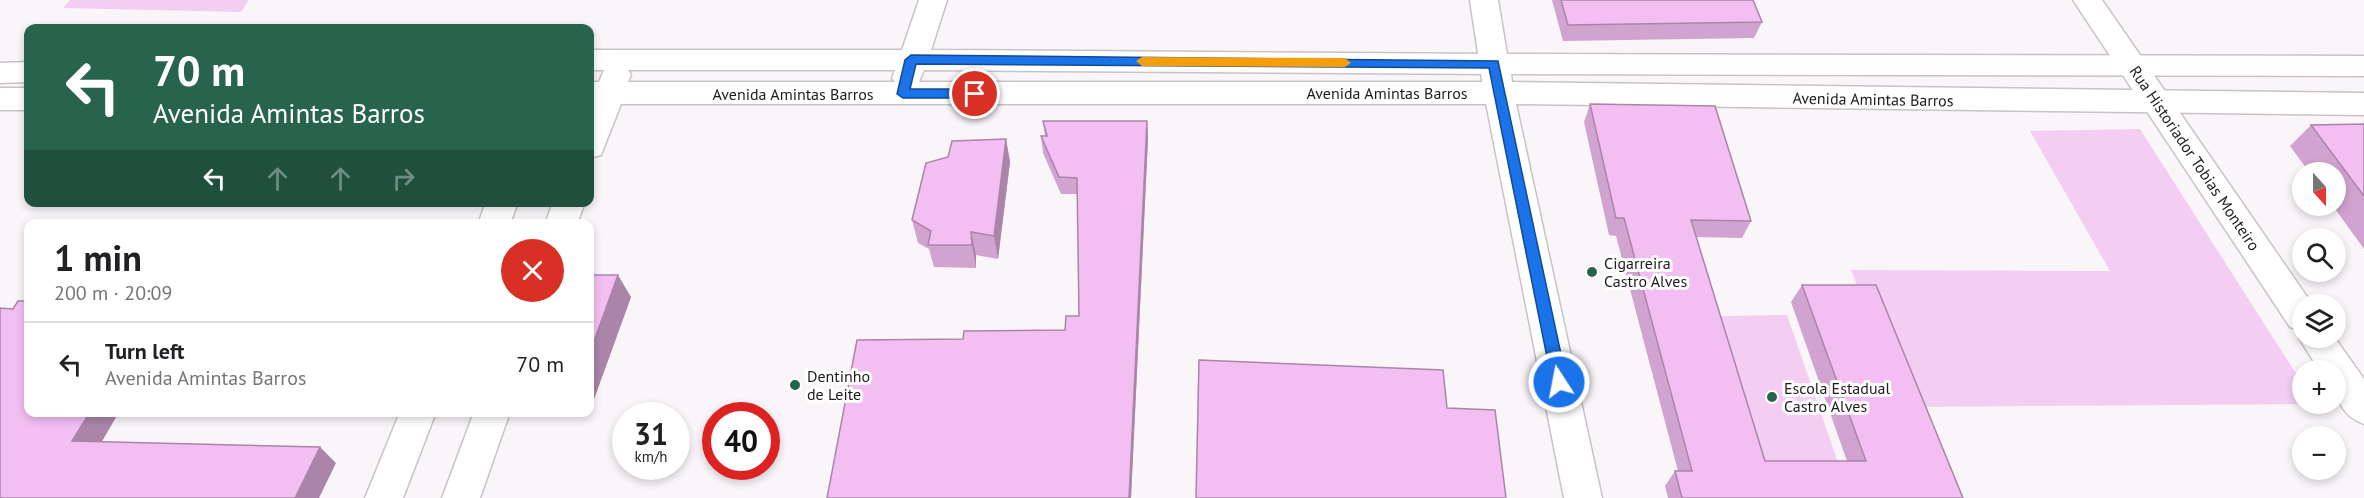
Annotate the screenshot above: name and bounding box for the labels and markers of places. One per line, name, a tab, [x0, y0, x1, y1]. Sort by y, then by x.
pin	[949, 68, 1000, 119]
place label: Cigarreira Castro Alves	[1604, 253, 1687, 291]
marker: Cigarreira Castro Alves	[1585, 265, 1599, 279]
place label: Dentinho de Leite	[807, 366, 870, 404]
marker: Dentinho de Leite	[788, 378, 802, 392]
place label: Escola Estadual Castro Alves	[1784, 378, 1890, 416]
marker: Escola Estadual Castro Alves	[1765, 390, 1779, 404]

